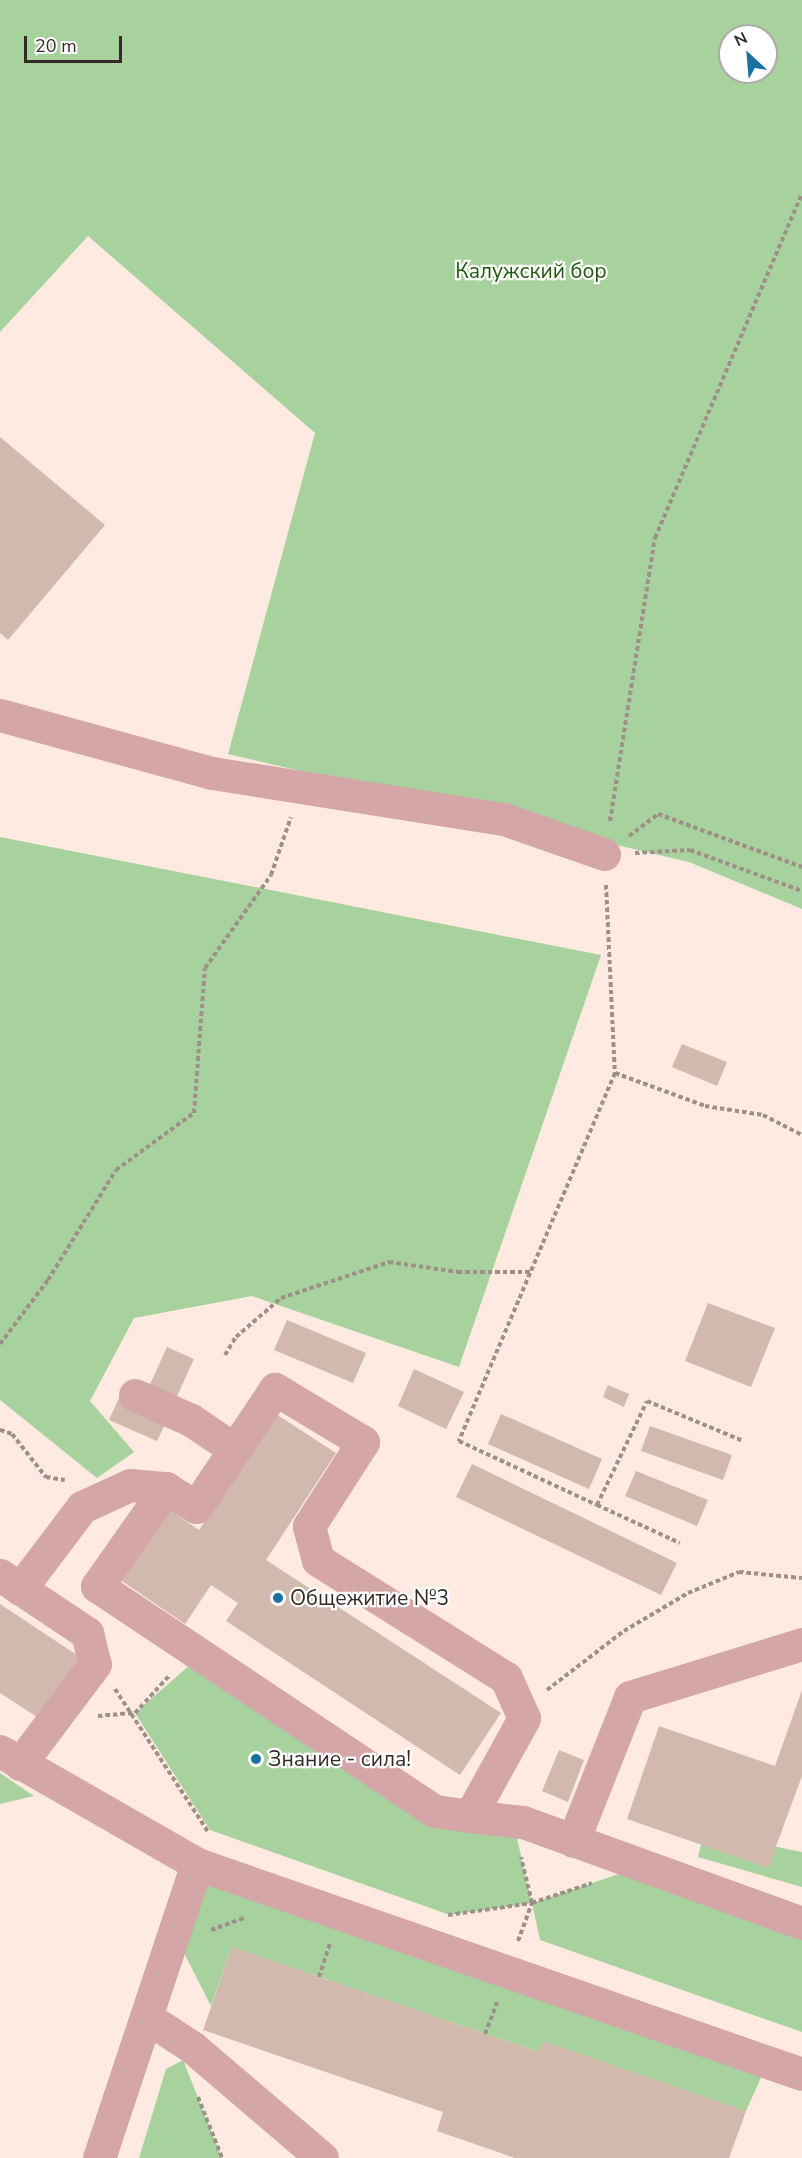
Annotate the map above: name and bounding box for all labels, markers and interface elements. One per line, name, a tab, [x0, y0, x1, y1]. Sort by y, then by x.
scale bar	[27, 24, 124, 62]
north arrow	[718, 24, 778, 84]
text: N	[731, 27, 751, 52]
text: 20 m	[35, 34, 77, 58]
park label: Калужский бор	[455, 258, 607, 284]
place label: Общежитие №3	[290, 1585, 449, 1611]
marker: Общежитие №3	[271, 1591, 285, 1605]
place label: Знание - сила!	[268, 1746, 411, 1772]
marker: Знание - сила!	[249, 1752, 263, 1766]

